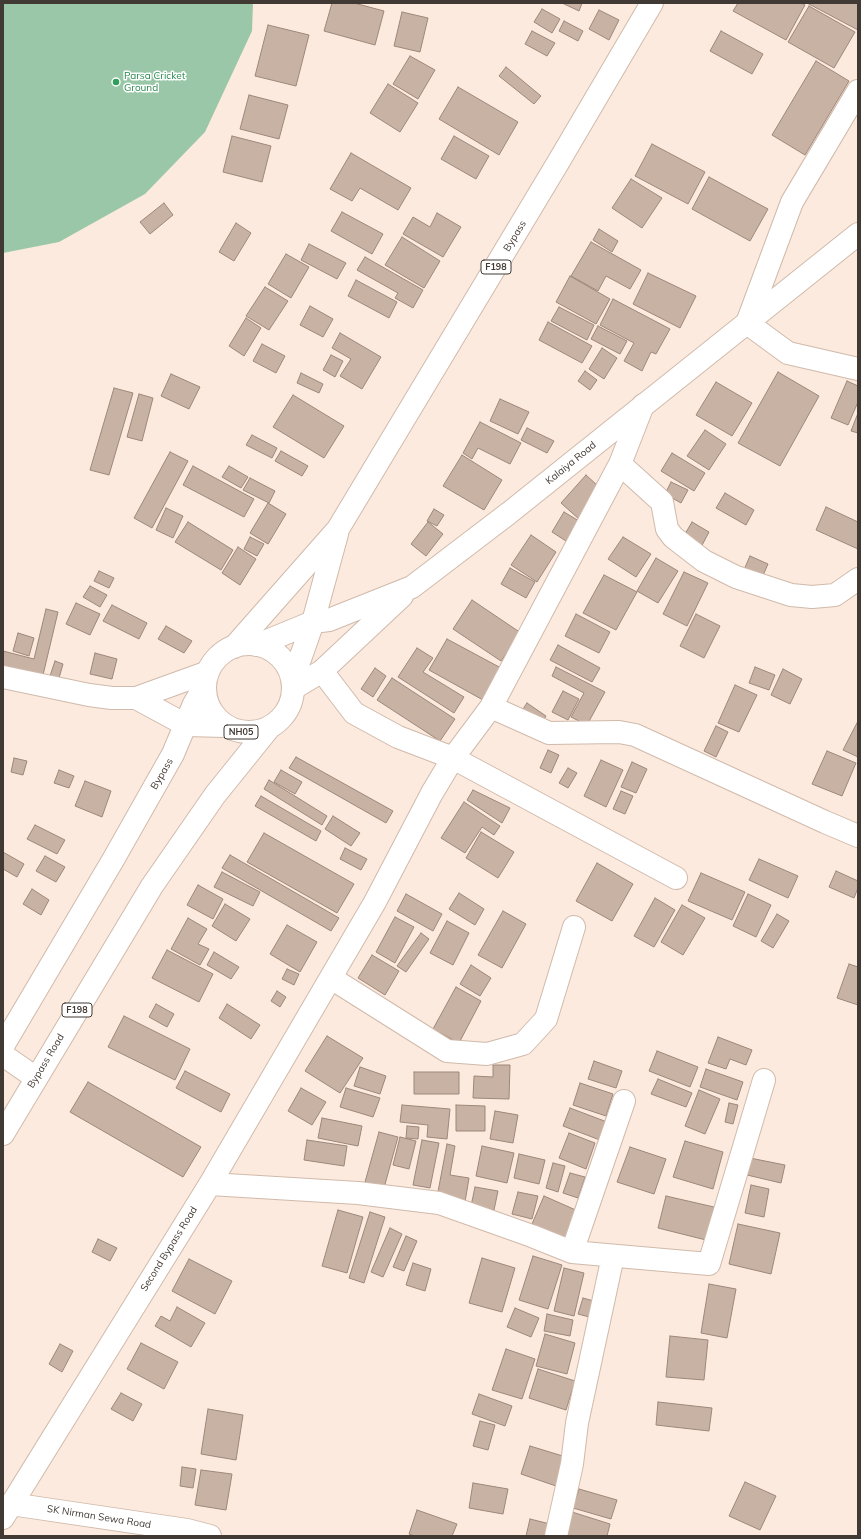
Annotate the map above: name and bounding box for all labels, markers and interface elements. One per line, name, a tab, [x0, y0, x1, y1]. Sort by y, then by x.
place label: Parsa Cricket Ground	[124, 70, 185, 94]
marker: Parsa Cricket Ground	[111, 77, 121, 87]
street label: Bypass	[501, 218, 529, 254]
road number: F198	[481, 260, 511, 274]
street label: Kalaiya Road	[543, 439, 599, 487]
road number: NH05	[224, 725, 258, 739]
street label: Bypass	[148, 756, 176, 792]
road number: F198	[62, 1003, 92, 1017]
street label: Bypass Road	[25, 1032, 67, 1090]
street label: Second Bypass Road	[138, 1204, 200, 1294]
street label: SK Nirman Sewa Road	[46, 1503, 152, 1531]

